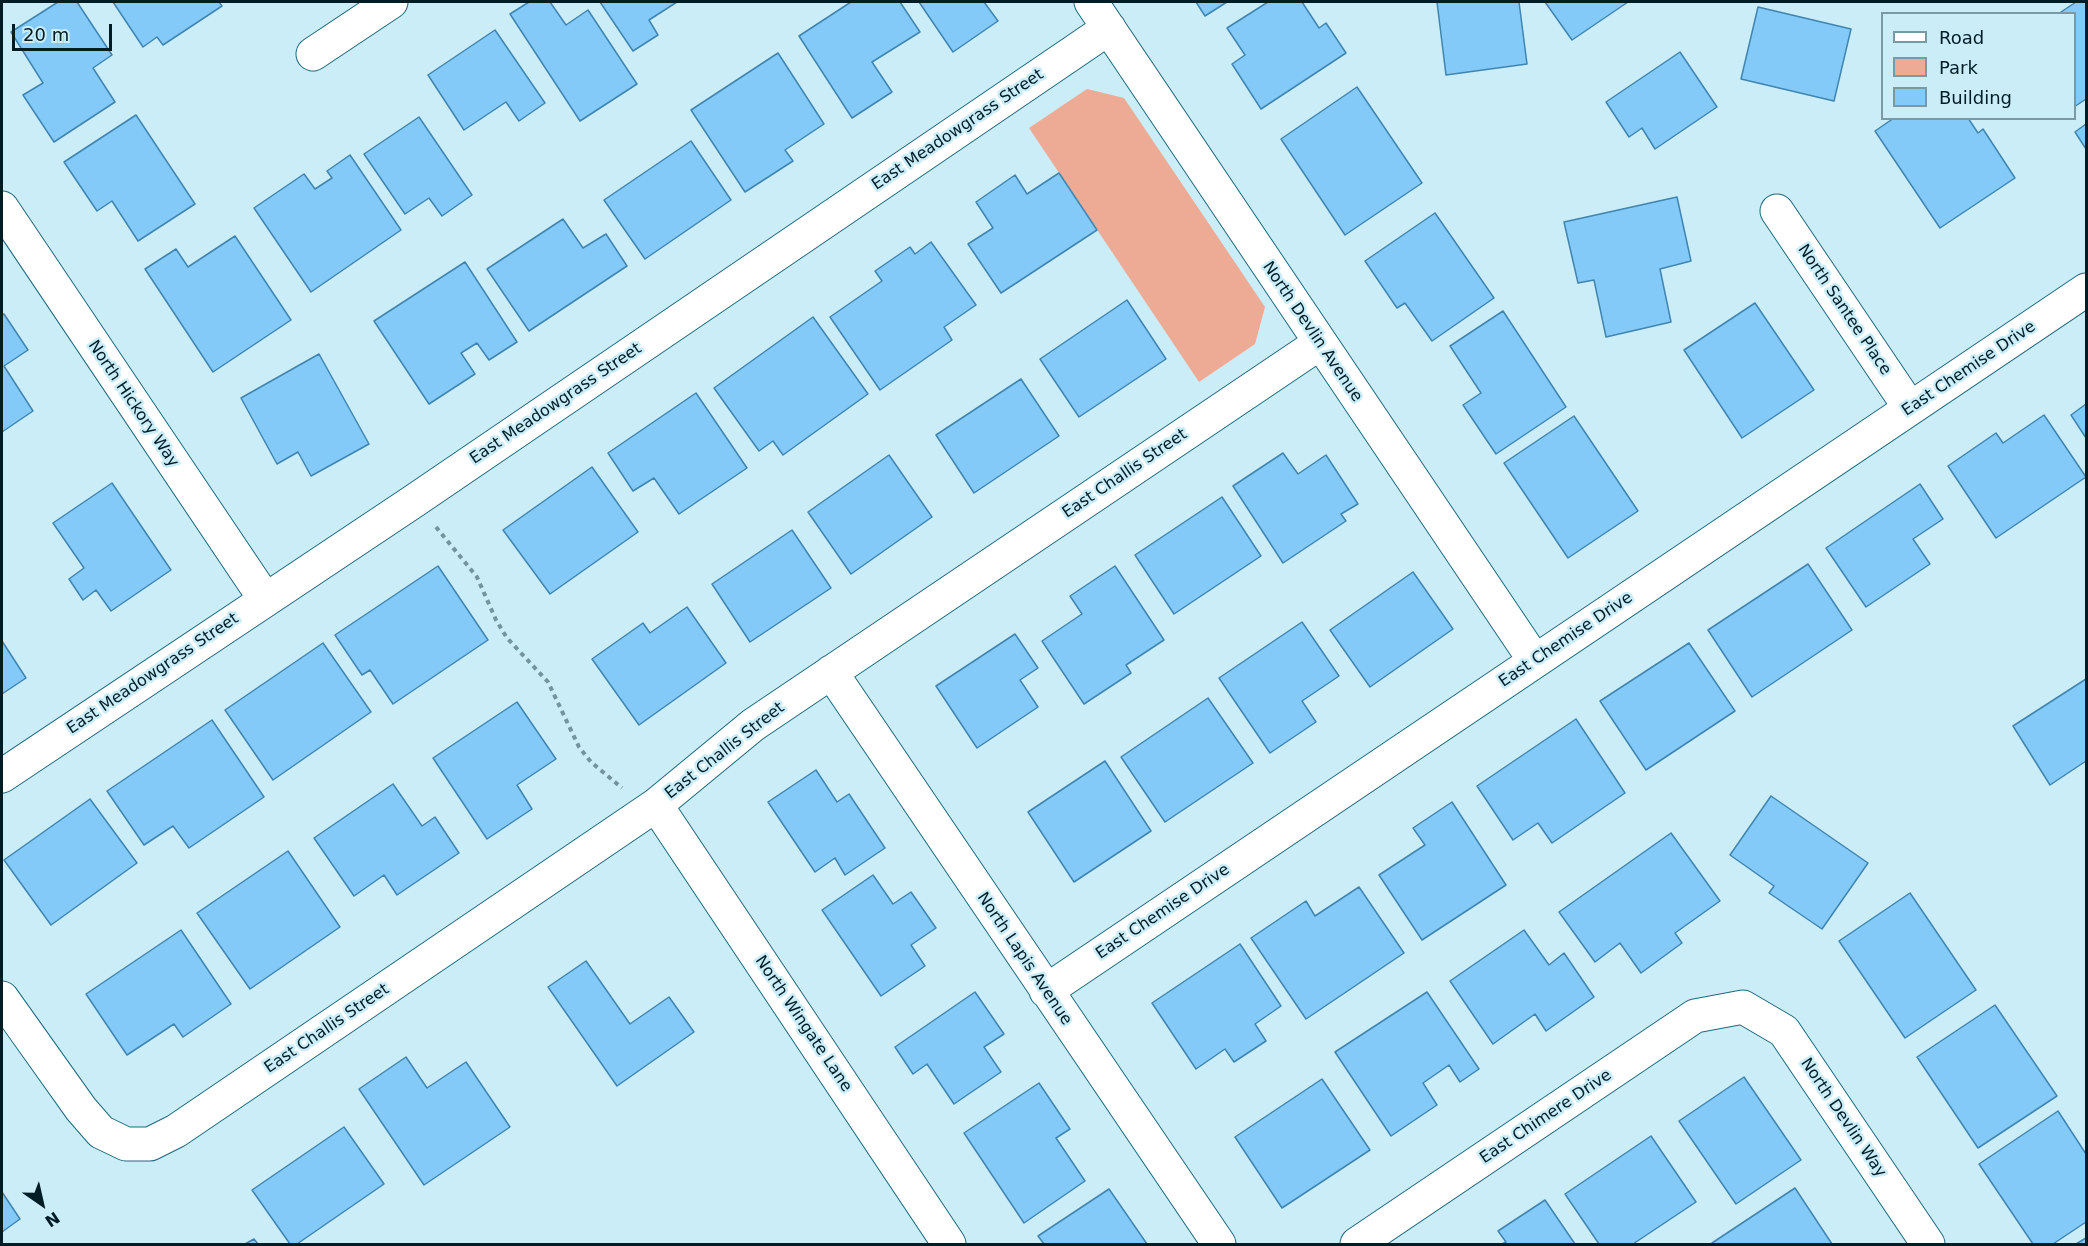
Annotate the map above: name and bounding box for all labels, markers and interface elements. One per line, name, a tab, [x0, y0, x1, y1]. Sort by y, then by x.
scale bar	[15, 12, 116, 50]
legend	[1881, 12, 2076, 120]
text: 20 m	[23, 24, 69, 45]
text: Road	[1939, 27, 1984, 48]
text: Park	[1939, 57, 1978, 78]
street label: East Meadowgrass Street	[868, 65, 1048, 195]
text: Building	[1939, 87, 2012, 108]
street label: North Santee Place	[1793, 241, 1895, 379]
street label: North Devlin Avenue	[1258, 258, 1366, 406]
street label: East Chemise Drive	[1899, 317, 2039, 421]
street label: North Hickory Way	[83, 337, 183, 471]
street label: East Meadowgrass Street	[466, 339, 646, 469]
street label: East Challis Street	[1059, 425, 1191, 523]
street label: East Chemise Drive	[1496, 588, 1636, 692]
street label: East Meadowgrass Street	[63, 609, 243, 739]
street label: East Challis Street	[662, 698, 788, 804]
street label: East Chemise Drive	[1093, 860, 1233, 964]
street label: North Lapis Avenue	[972, 889, 1076, 1029]
street label: North Wingate Lane	[750, 952, 856, 1096]
street label: East Challis Street	[261, 980, 393, 1078]
street label: North Devlin Way	[1796, 1055, 1890, 1181]
street label: East Chimere Drive	[1477, 1066, 1615, 1168]
north arrow	[12, 1174, 72, 1234]
text: N	[41, 1208, 63, 1231]

